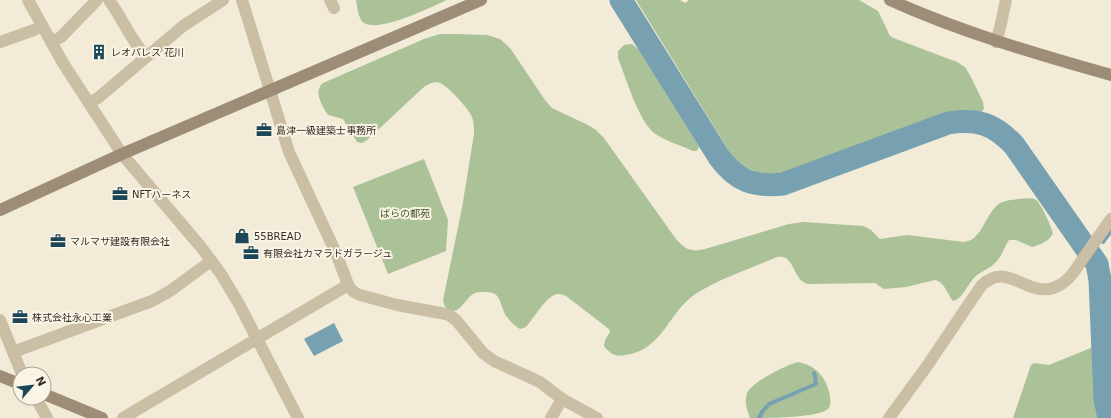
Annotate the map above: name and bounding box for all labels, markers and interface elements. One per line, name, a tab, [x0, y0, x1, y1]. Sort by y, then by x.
building icon: レオパレス 花川	[90, 43, 108, 61]
place label: レオパレス 花川	[111, 47, 184, 58]
office icon: 島津一級建築士事務所	[255, 121, 273, 139]
place label: 島津一級建築士事務所	[276, 125, 376, 136]
office icon: NFTハーネス	[111, 185, 129, 203]
place label: NFTハーネス	[132, 189, 191, 200]
park label: ばらの都苑	[380, 208, 430, 219]
shop icon: 55BREAD	[233, 227, 251, 245]
place label: 55BREAD	[254, 231, 302, 242]
office icon: マルマサ建設有限会社	[49, 232, 67, 250]
place label: マルマサ建設有限会社	[70, 236, 170, 247]
office icon: 有限会社カマラドガラージュ	[242, 244, 260, 262]
place label: 有限会社カマラドガラージュ	[263, 248, 392, 259]
office icon: 株式会社永心工業	[11, 308, 29, 326]
place label: 株式会社永心工業	[32, 312, 112, 323]
north arrow	[12, 366, 52, 406]
text: N	[32, 374, 48, 389]

